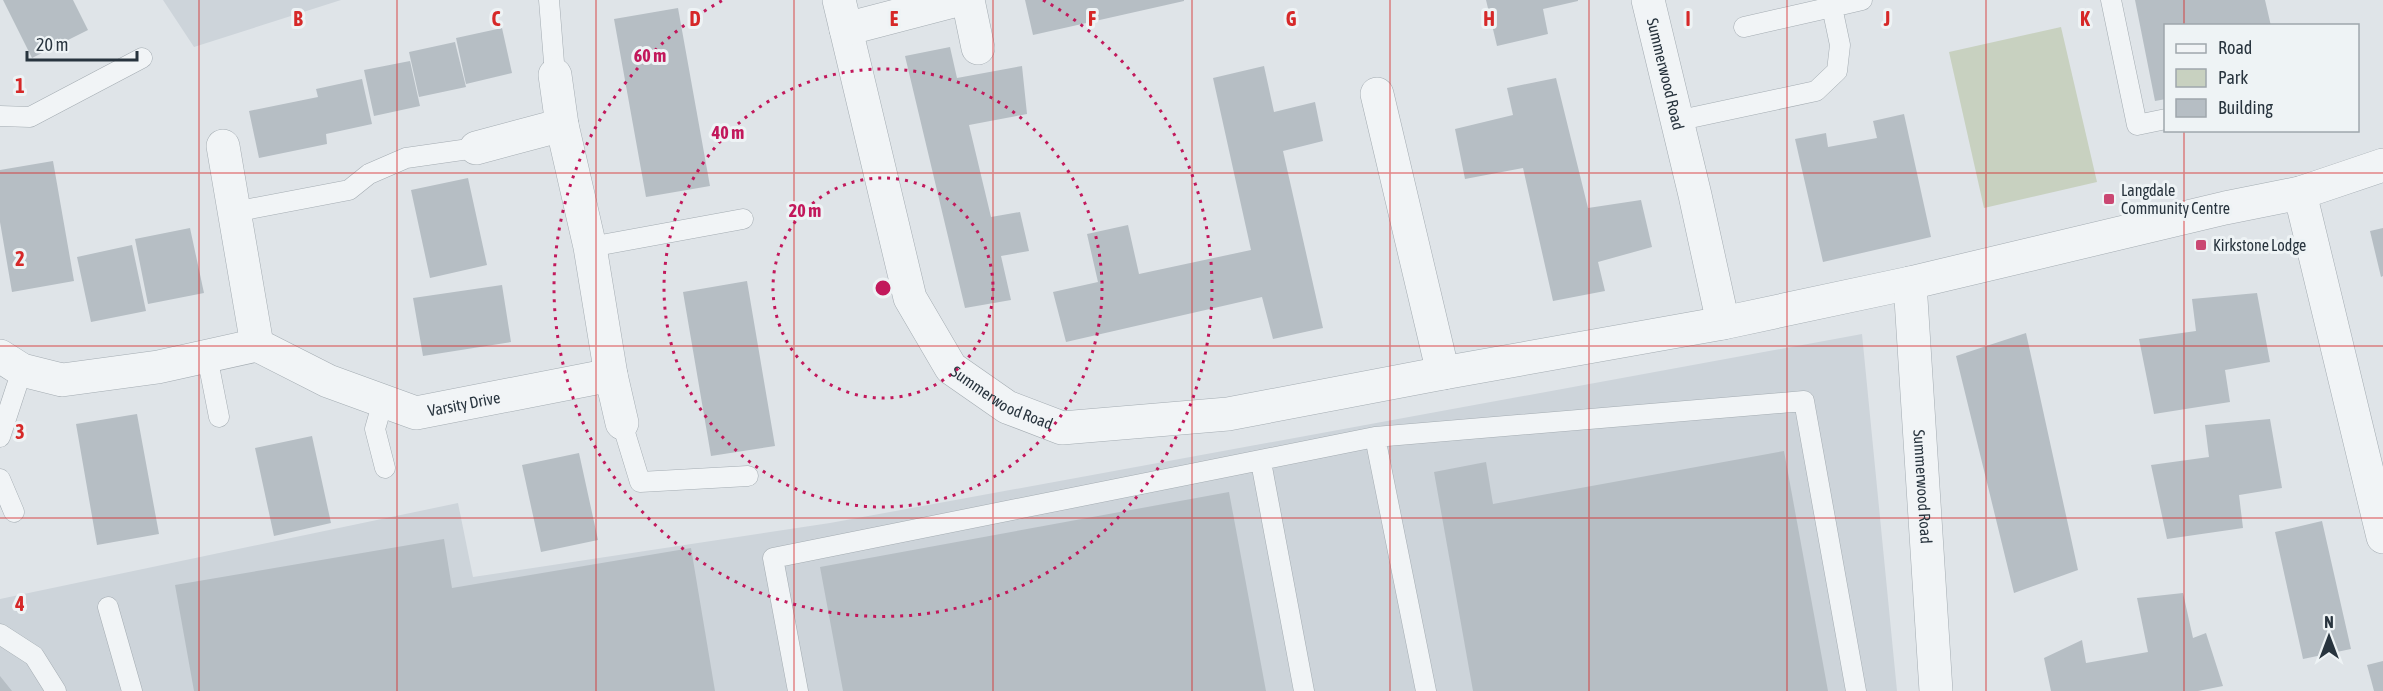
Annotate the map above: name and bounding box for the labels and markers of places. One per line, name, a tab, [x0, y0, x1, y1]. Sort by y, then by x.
place label: Langdale Community Centre	[2121, 181, 2230, 218]
marker: Langdale Community Centre	[2102, 192, 2116, 206]
place label: Kirkstone Lodge	[2213, 236, 2306, 255]
marker: Kirkstone Lodge	[2194, 238, 2208, 252]
centre of rings	[873, 278, 893, 298]

